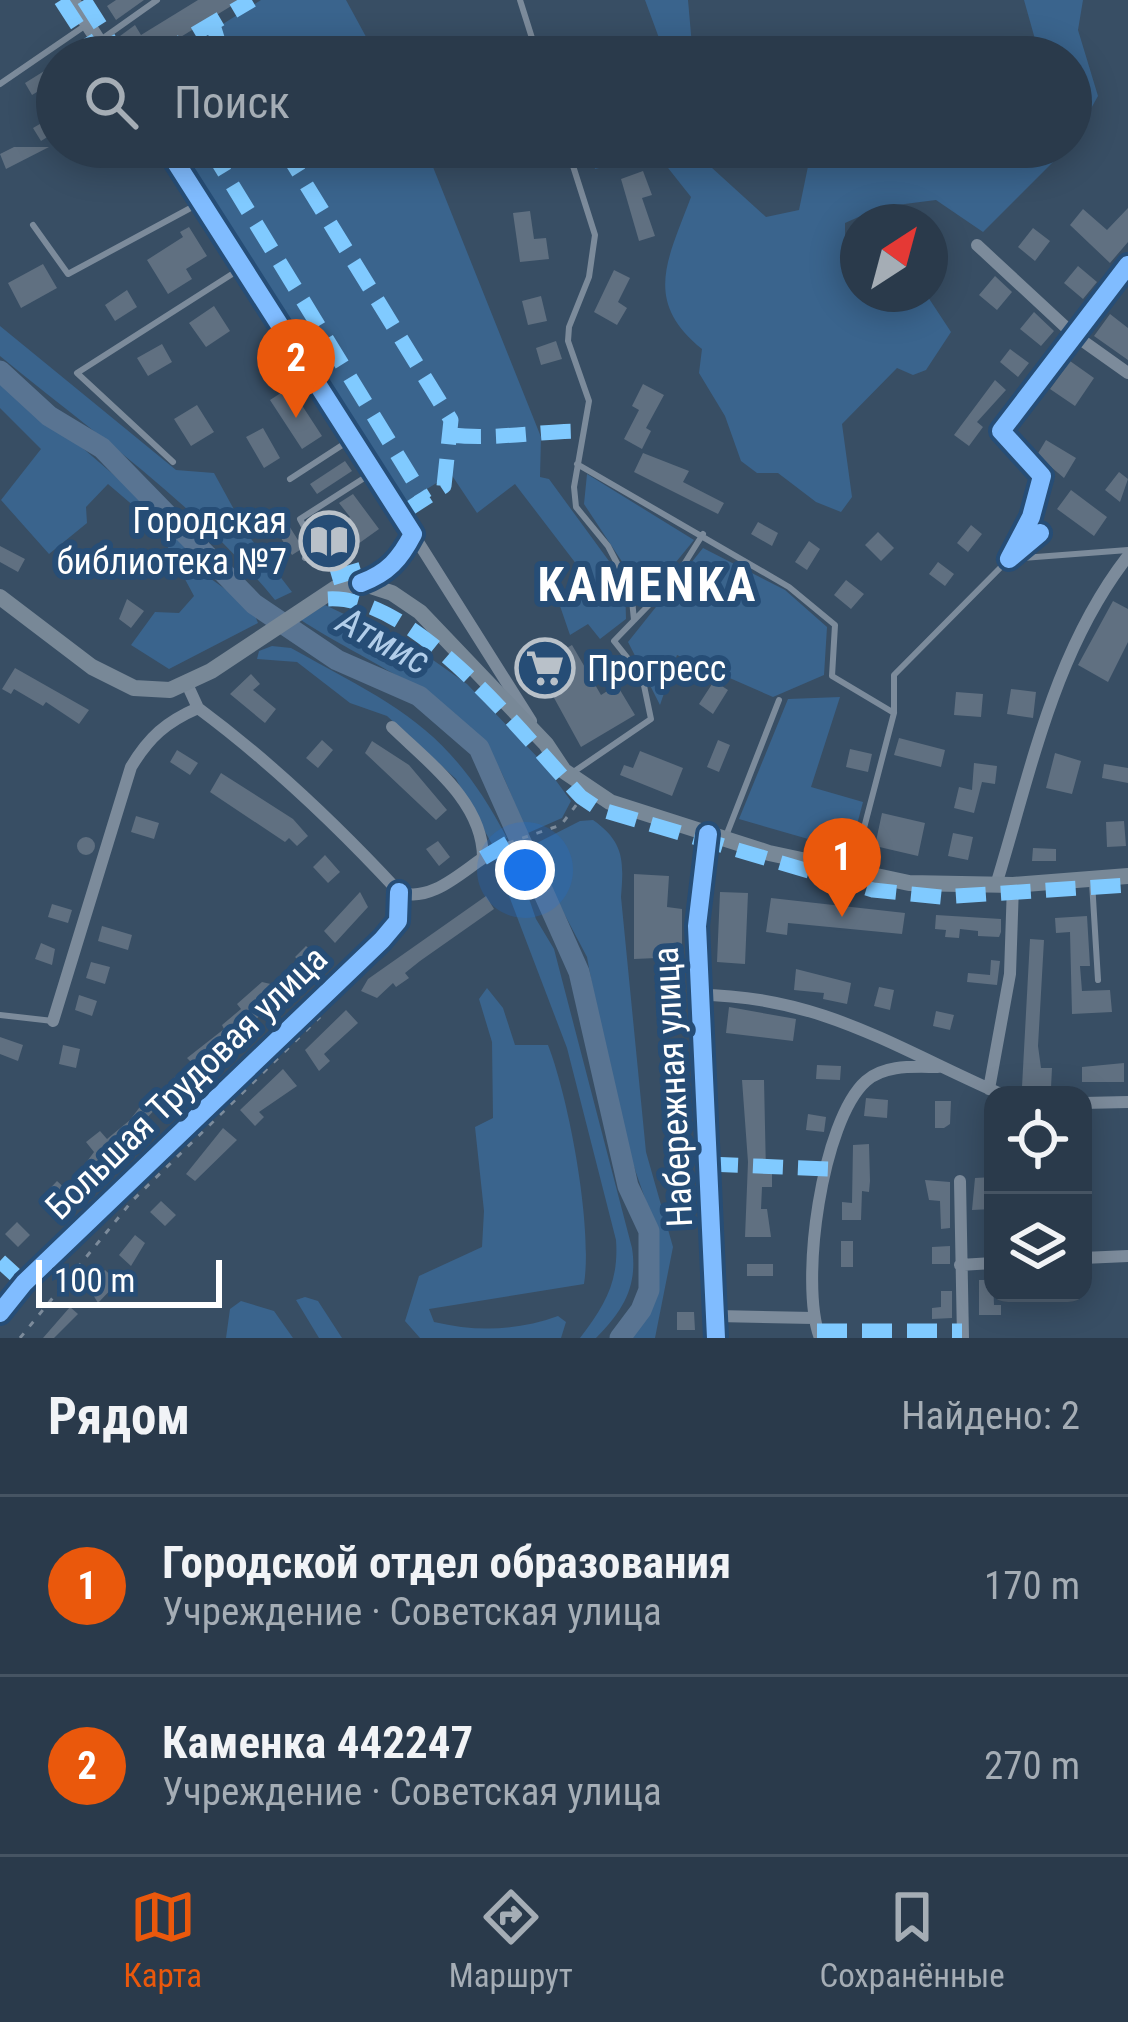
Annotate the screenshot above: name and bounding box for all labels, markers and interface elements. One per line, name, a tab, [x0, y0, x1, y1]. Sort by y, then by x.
search box	[36, 36, 1092, 168]
icon: search	[78, 69, 144, 135]
text: Поиск	[174, 76, 290, 129]
north arrow	[840, 204, 948, 312]
pin: 2	[257, 319, 335, 418]
place label: Городская библиотека №7	[56, 500, 287, 583]
library icon: Городская библиотека №7	[298, 510, 360, 572]
district label: KAMENKA	[538, 556, 758, 613]
water label: Атмис	[328, 597, 438, 684]
supermarket icon: Прогресс	[514, 637, 576, 699]
place label: Прогресс	[587, 648, 726, 690]
pin: 1	[803, 818, 881, 917]
your location	[495, 840, 555, 900]
street label: Большая Трудовая улица	[37, 938, 336, 1228]
street label: Набережная улица	[645, 946, 701, 1228]
map controls	[984, 1086, 1092, 1302]
button: locate	[984, 1086, 1092, 1194]
button: layers	[984, 1194, 1092, 1302]
scale bar	[36, 1254, 222, 1307]
text: 100 m	[54, 1261, 135, 1300]
text: Рядом	[48, 1387, 190, 1446]
text: Найдено: 2	[901, 1393, 1080, 1439]
text: Городской отдел образования	[162, 1536, 731, 1589]
text: 1	[77, 1563, 97, 1609]
text: 170 m	[984, 1563, 1080, 1609]
text: Учреждение · Советская улица	[162, 1589, 662, 1635]
text: Каменка 442247	[162, 1716, 473, 1769]
text: 2	[77, 1743, 97, 1789]
text: 270 m	[984, 1743, 1080, 1789]
text: Учреждение · Советская улица	[162, 1769, 662, 1815]
tab: Карта	[123, 1884, 202, 1995]
tab: Маршрут	[449, 1884, 573, 1995]
tab: Сохранённые	[819, 1884, 1005, 1995]

